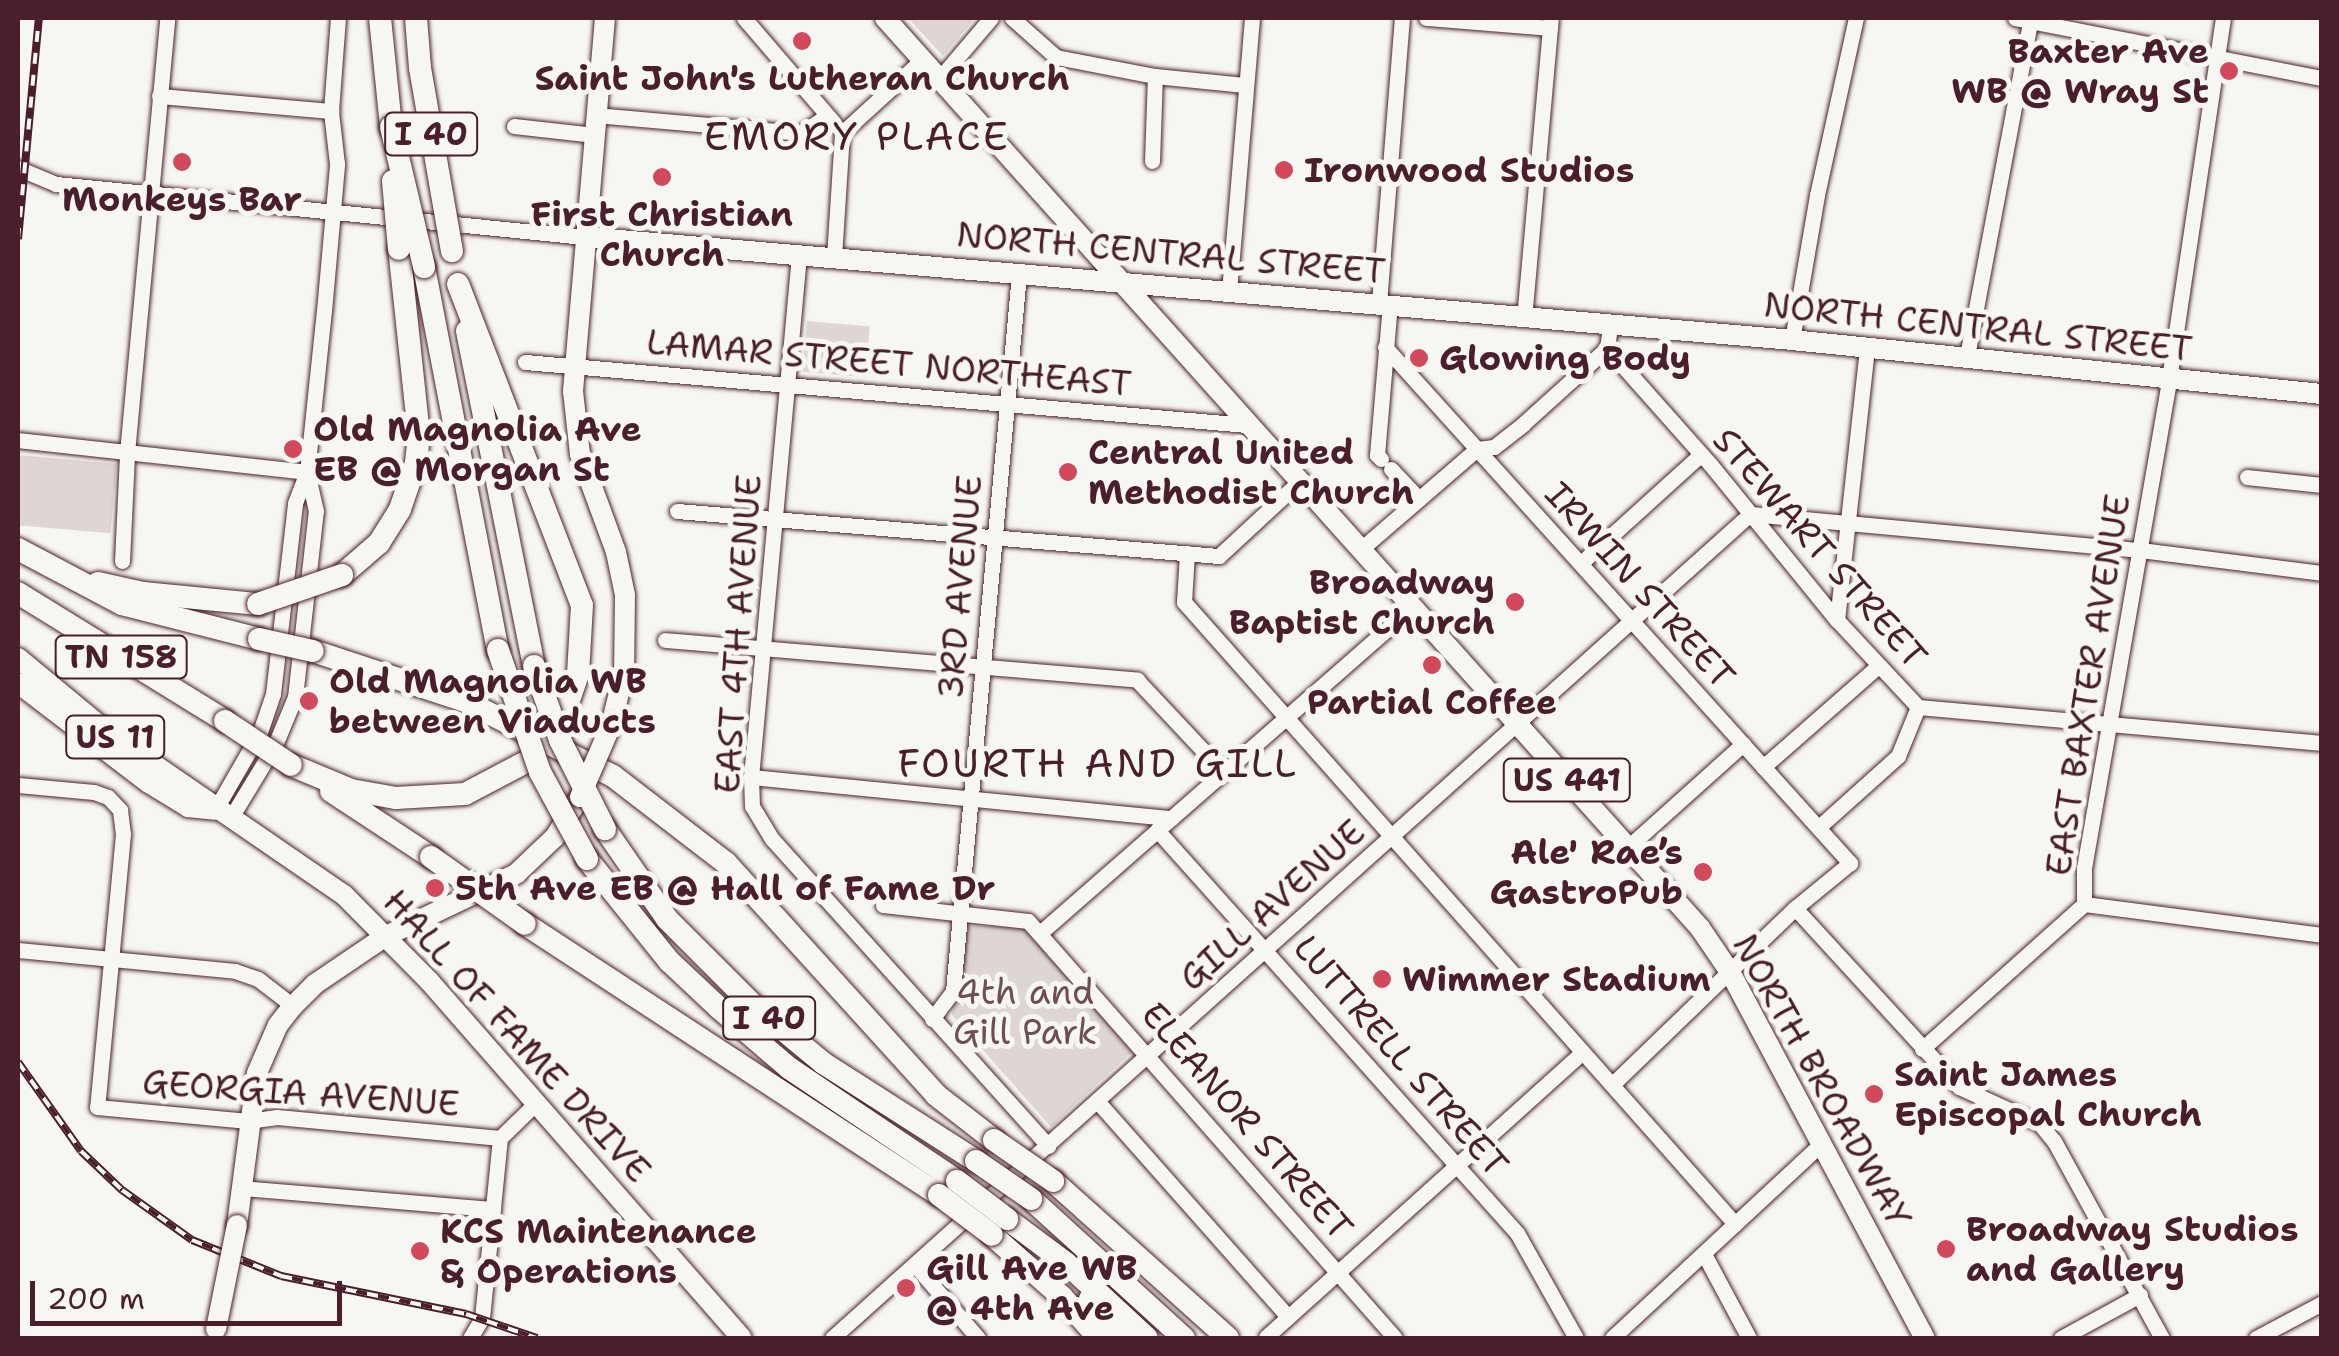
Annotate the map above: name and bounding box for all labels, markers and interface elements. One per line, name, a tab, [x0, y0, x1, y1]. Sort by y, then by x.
marker: Saint John's Lutheran Church	[791, 30, 813, 52]
place label: Baxter Ave WB @ Wray St	[1951, 30, 2209, 112]
place label: Saint John's Lutheran Church	[534, 57, 1070, 99]
marker: Baxter Ave WB @ Wray St	[2218, 60, 2240, 82]
road number: I 40	[384, 107, 478, 161]
district label: EMORY PLACE	[704, 112, 1010, 160]
place label: Ironwood Studios	[1304, 149, 1634, 191]
marker: Monkeys Bar	[171, 151, 193, 173]
marker: Ironwood Studios	[1273, 159, 1295, 181]
marker: First Christian Church	[651, 166, 673, 188]
place label: Monkeys Bar	[62, 178, 302, 220]
place label: First Christian Church	[531, 193, 793, 275]
street label: NORTH CENTRAL STREET	[955, 213, 1387, 293]
street label: NORTH CENTRAL STREET	[1762, 284, 2194, 370]
street label: LAMAR STREET NORTHEAST	[645, 321, 1133, 405]
place label: Glowing Body	[1439, 337, 1691, 379]
marker: Glowing Body	[1408, 347, 1430, 369]
place label: Old Magnolia Ave EB @ Morgan St	[313, 408, 642, 490]
street label: STEWART STREET	[1704, 419, 1936, 677]
place label: Central United Methodist Church	[1088, 431, 1414, 513]
marker: Old Magnolia Ave EB @ Morgan St	[282, 438, 304, 460]
marker: Central United Methodist Church	[1057, 461, 1079, 483]
street label: EAST 4TH AVENUE	[706, 473, 770, 795]
street label: 3RD AVENUE	[929, 473, 991, 701]
street label: IRWIN STREET	[1536, 473, 1744, 697]
street label: EAST BAXTER AVENUE	[2037, 491, 2139, 879]
place label: Broadway Baptist Church	[1229, 561, 1495, 643]
marker: Broadway Baptist Church	[1504, 591, 1526, 613]
road number: TN 158	[54, 630, 188, 684]
marker: Partial Coffee	[1421, 654, 1443, 676]
place label: Old Magnolia WB between Viaducts	[329, 660, 656, 742]
place label: Partial Coffee	[1307, 681, 1557, 723]
marker: Old Magnolia WB between Viaducts	[298, 690, 320, 712]
road number: US 11	[65, 710, 165, 764]
district label: FOURTH AND GILL	[897, 739, 1299, 787]
road number: US 441	[1502, 753, 1632, 807]
street label: GILL AVENUE	[1171, 811, 1373, 999]
place label: Ale' Rae’s GastroPub	[1490, 831, 1683, 913]
marker: Ale' Rae’s GastroPub	[1692, 861, 1714, 883]
place label: 5th Ave EB @ Hall of Fame Dr	[455, 867, 995, 909]
marker: 5th Ave EB @ Hall of Fame Dr	[424, 877, 446, 899]
street label: HALL OF FAME DRIVE	[374, 881, 660, 1191]
street label: LUTTRELL STREET	[1285, 927, 1517, 1185]
street label: NORTH BROADWAY	[1724, 927, 1920, 1235]
place label: Wimmer Stadium	[1402, 958, 1711, 1000]
marker: Wimmer Stadium	[1371, 968, 1393, 990]
park label: 4th and Gill Park	[953, 971, 1097, 1053]
road number: I 40	[722, 991, 816, 1045]
street label: ELEANOR STREET	[1133, 994, 1361, 1248]
place label: Saint James Episcopal Church	[1894, 1053, 2202, 1135]
street label: GEORGIA AVENUE	[141, 1061, 461, 1125]
marker: Saint James Episcopal Church	[1863, 1083, 1885, 1105]
place label: Broadway Studios and Gallery	[1966, 1208, 2299, 1290]
place label: KCS Maintenance & Operations	[440, 1210, 757, 1292]
marker: Broadway Studios and Gallery	[1935, 1238, 1957, 1260]
marker: KCS Maintenance & Operations	[409, 1240, 431, 1262]
place label: Gill Ave WB @ 4th Ave	[926, 1247, 1138, 1329]
scale bar	[35, 1261, 348, 1323]
marker: Gill Ave WB @ 4th Ave	[895, 1277, 917, 1299]
text: 200 m	[47, 1278, 145, 1319]

